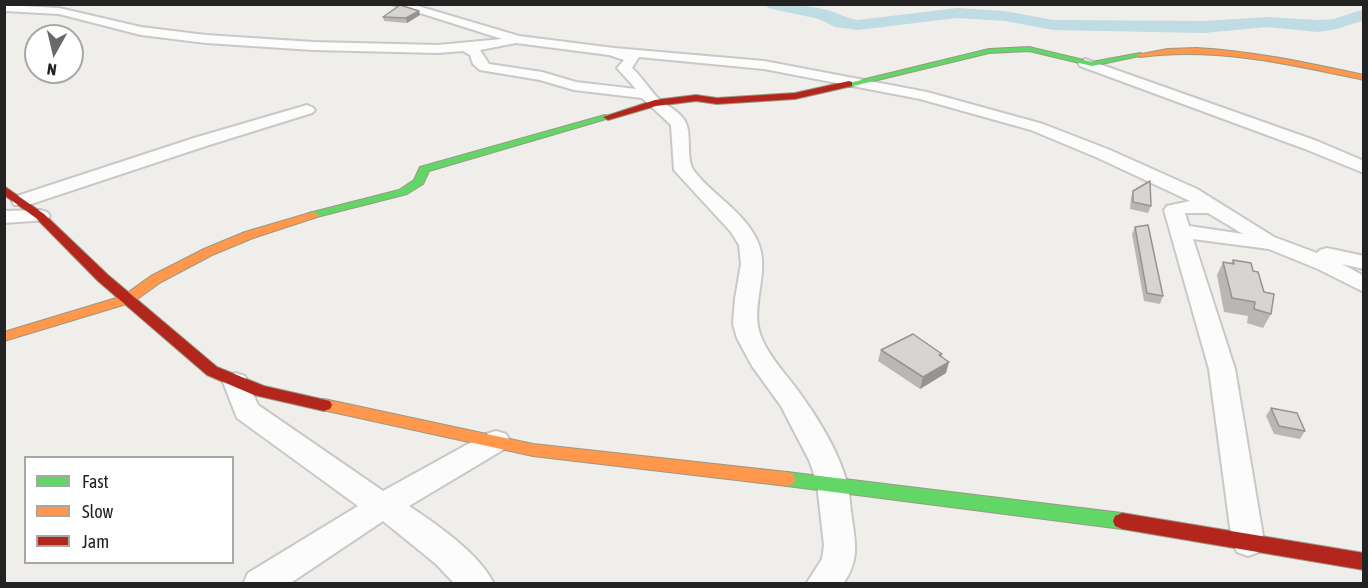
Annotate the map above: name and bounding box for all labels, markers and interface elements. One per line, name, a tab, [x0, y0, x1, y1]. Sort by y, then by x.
north arrow	[24, 24, 84, 84]
text: N	[46, 60, 58, 79]
legend	[24, 456, 234, 564]
text: Fast	[82, 471, 109, 492]
text: Slow	[82, 501, 113, 522]
text: Jam	[82, 531, 109, 552]

